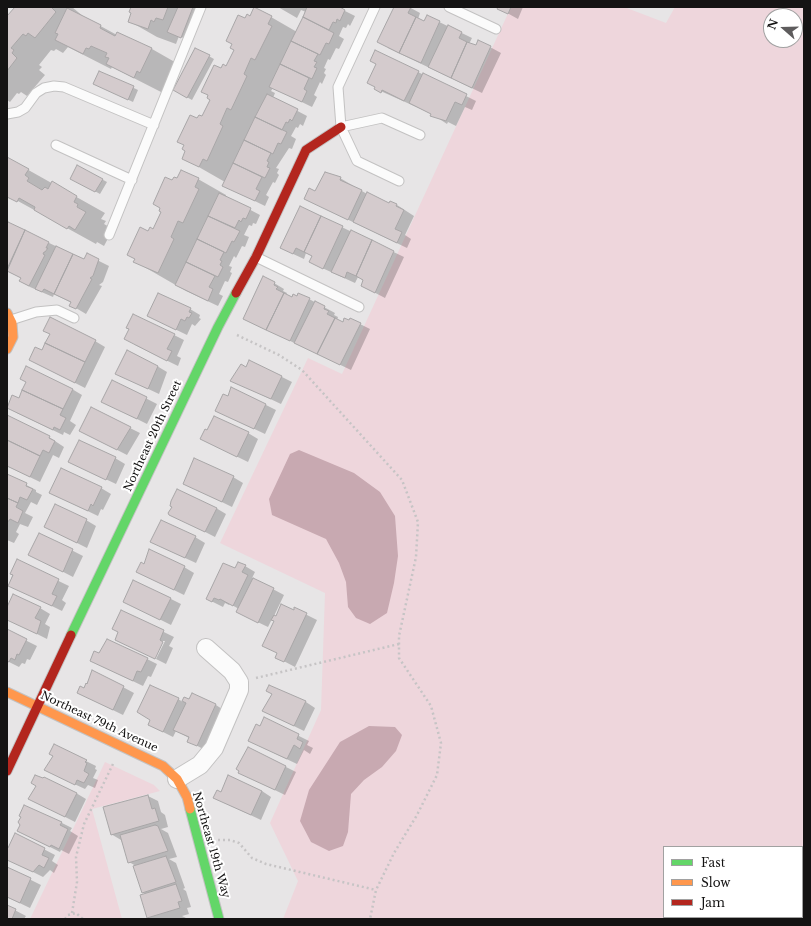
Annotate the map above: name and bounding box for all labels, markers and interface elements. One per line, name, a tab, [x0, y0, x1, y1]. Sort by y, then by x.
north arrow	[763, 8, 803, 48]
text: N	[764, 17, 781, 31]
street label: Northeast 20th Street	[121, 378, 185, 494]
street label: Northeast 79th Avenue	[38, 689, 160, 755]
street label: Northeast 19th Way	[189, 790, 233, 900]
legend	[663, 846, 803, 918]
text: Fast	[701, 855, 725, 870]
text: Slow	[701, 875, 730, 890]
text: Jam	[701, 895, 725, 910]

